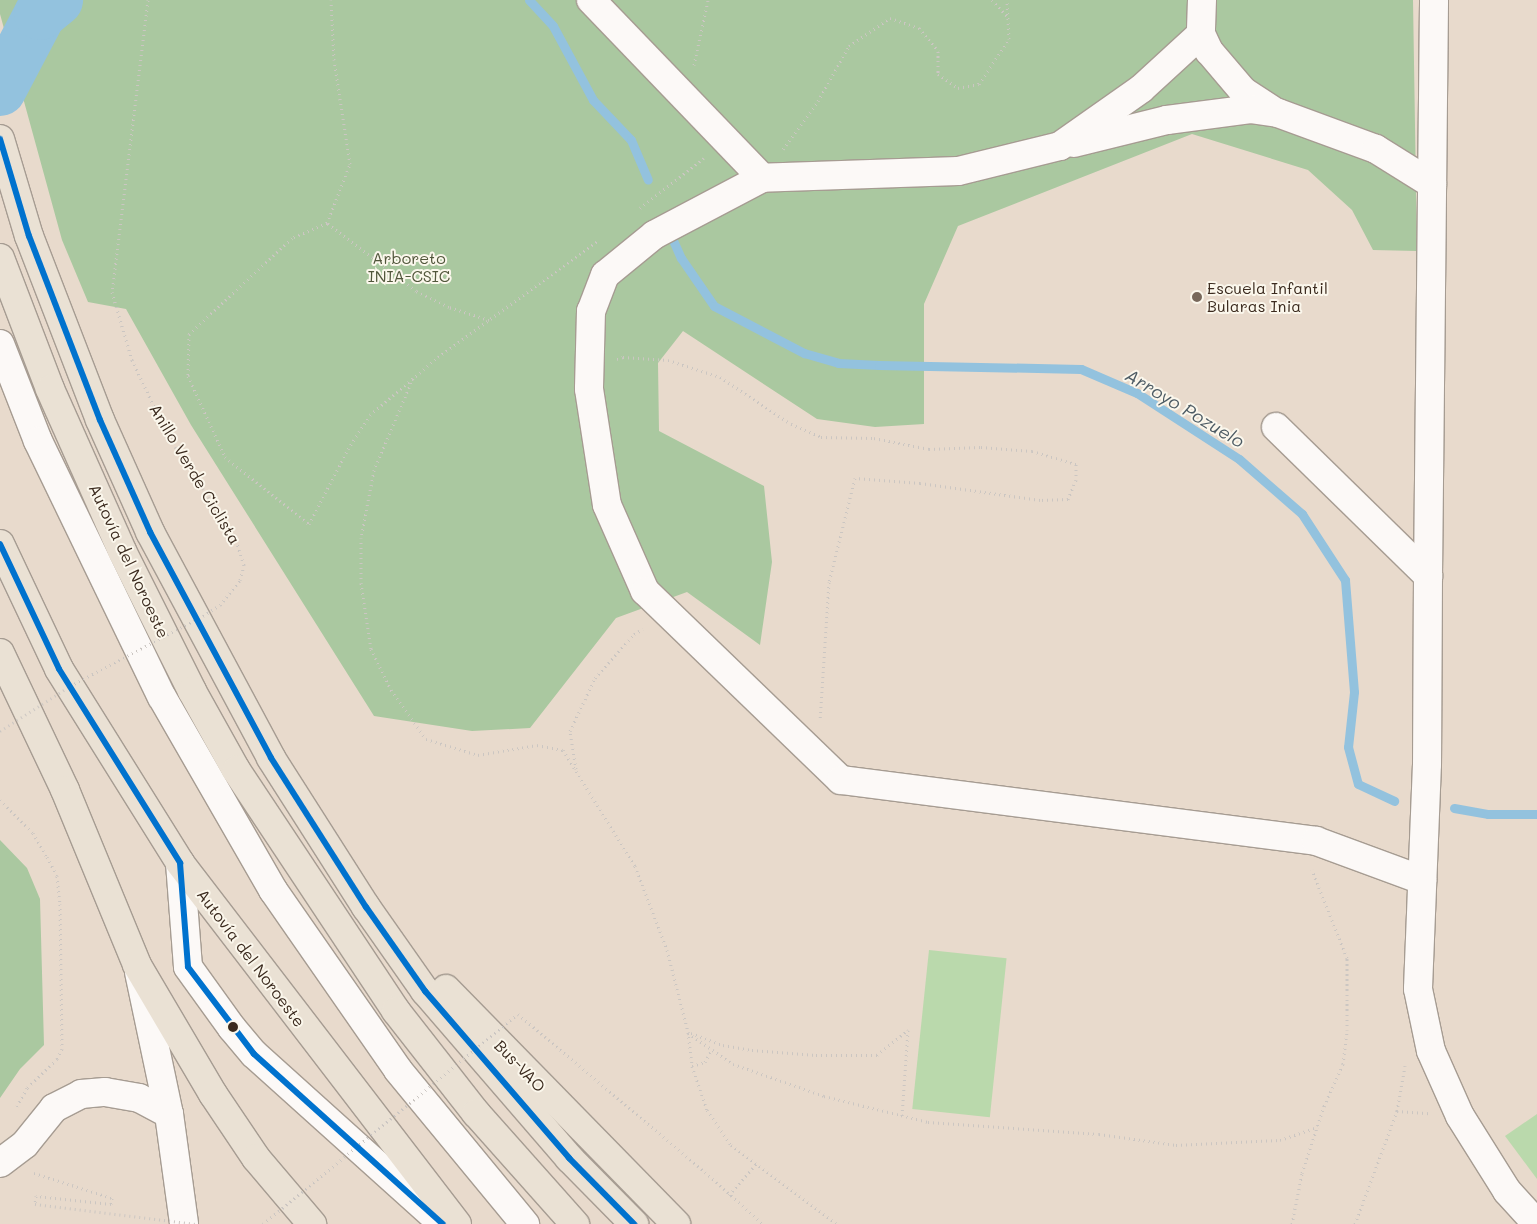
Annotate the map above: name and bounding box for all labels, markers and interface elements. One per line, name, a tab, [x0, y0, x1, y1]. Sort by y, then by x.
park label: Arboreto INIA-CSIC	[368, 248, 450, 286]
place label: Escuela Infantil Bularas Inia	[1207, 278, 1328, 316]
marker: Escuela Infantil Bularas Inia	[1191, 291, 1203, 303]
water label: Arroyo Pozuelo	[1122, 364, 1248, 452]
street label: Anillo Verde Ciclista	[145, 400, 245, 548]
street label: Autovía del Noroeste	[85, 481, 173, 641]
street label: Autovía del Noroeste	[193, 885, 309, 1031]
unlabelled marker	[228, 1022, 238, 1032]
street label: Bus-VAO	[491, 1036, 549, 1096]

